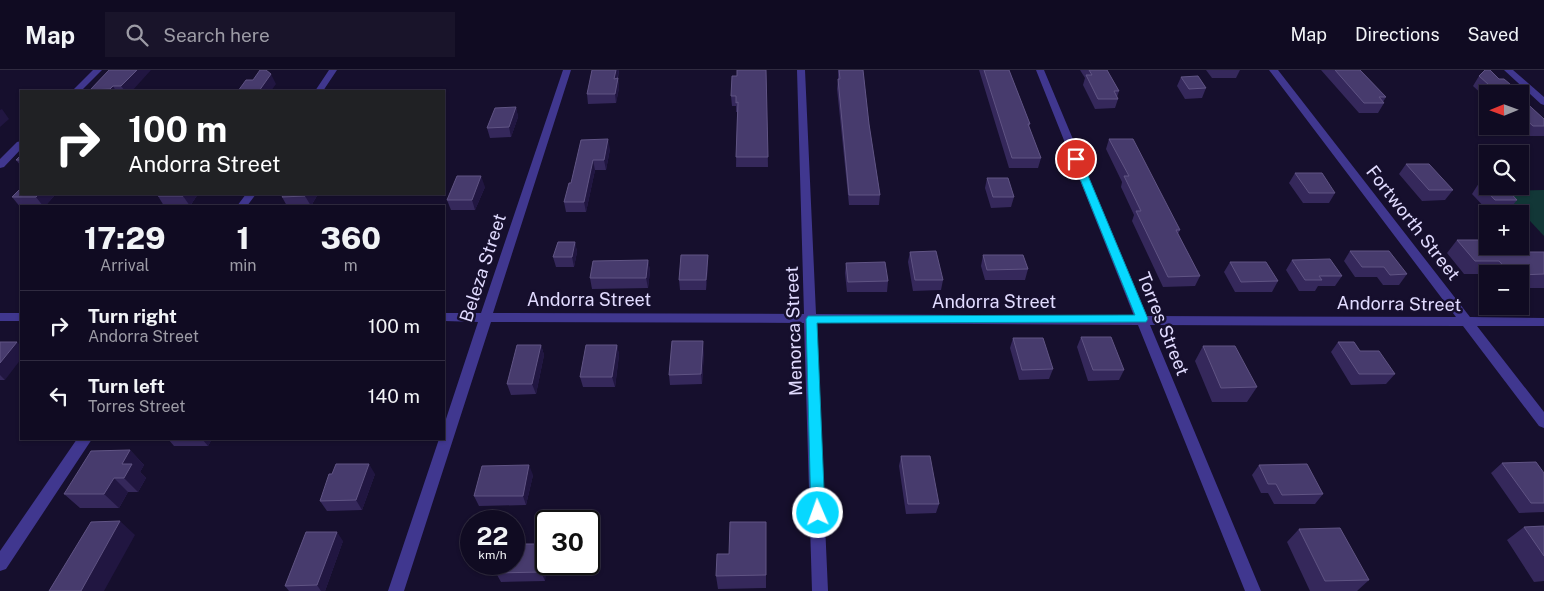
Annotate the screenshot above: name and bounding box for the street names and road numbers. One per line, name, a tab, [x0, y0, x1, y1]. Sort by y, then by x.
street label: Fortworth Street	[1362, 161, 1465, 284]
street label: Beleza Street	[455, 211, 510, 325]
street label: Menorca Street	[781, 266, 806, 396]
street label: Torres Street	[1133, 269, 1194, 379]
street label: Andorra Street	[527, 289, 651, 310]
street label: Andorra Street	[932, 291, 1056, 312]
street label: Andorra Street	[1336, 292, 1462, 315]

